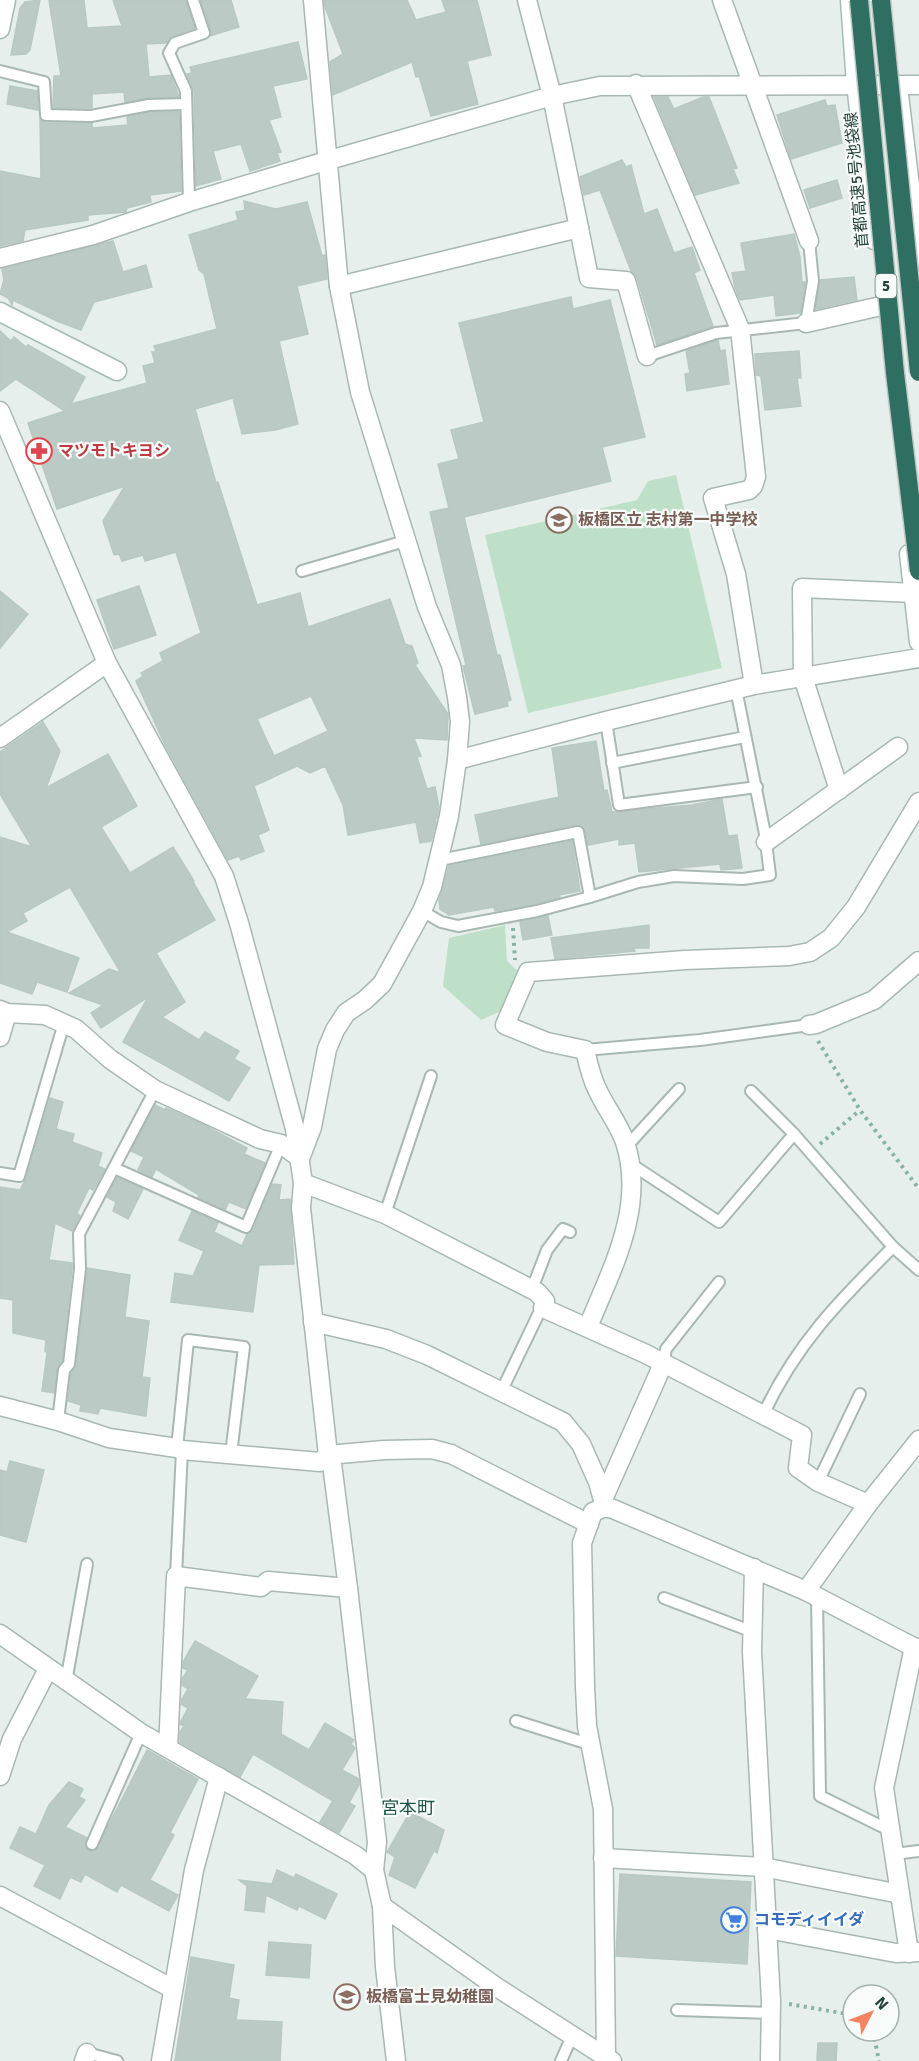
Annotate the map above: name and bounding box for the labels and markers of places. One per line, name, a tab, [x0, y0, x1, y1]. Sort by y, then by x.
pharmacy icon: マツモトキヨシ	[24, 436, 54, 466]
place label: マツモトキヨシ	[58, 441, 170, 461]
school or university icon: 板橋区立 志村第一中学校	[544, 505, 574, 535]
place label: 板橋区立 志村第一中学校	[578, 510, 758, 530]
supermarket icon: コモディイイダ	[719, 1905, 749, 1935]
place label: コモディイイダ	[754, 1910, 864, 1930]
school or university icon: 板橋富士見幼稚園	[332, 1982, 362, 2012]
place label: 板橋富士見幼稚園	[366, 1987, 494, 2007]

